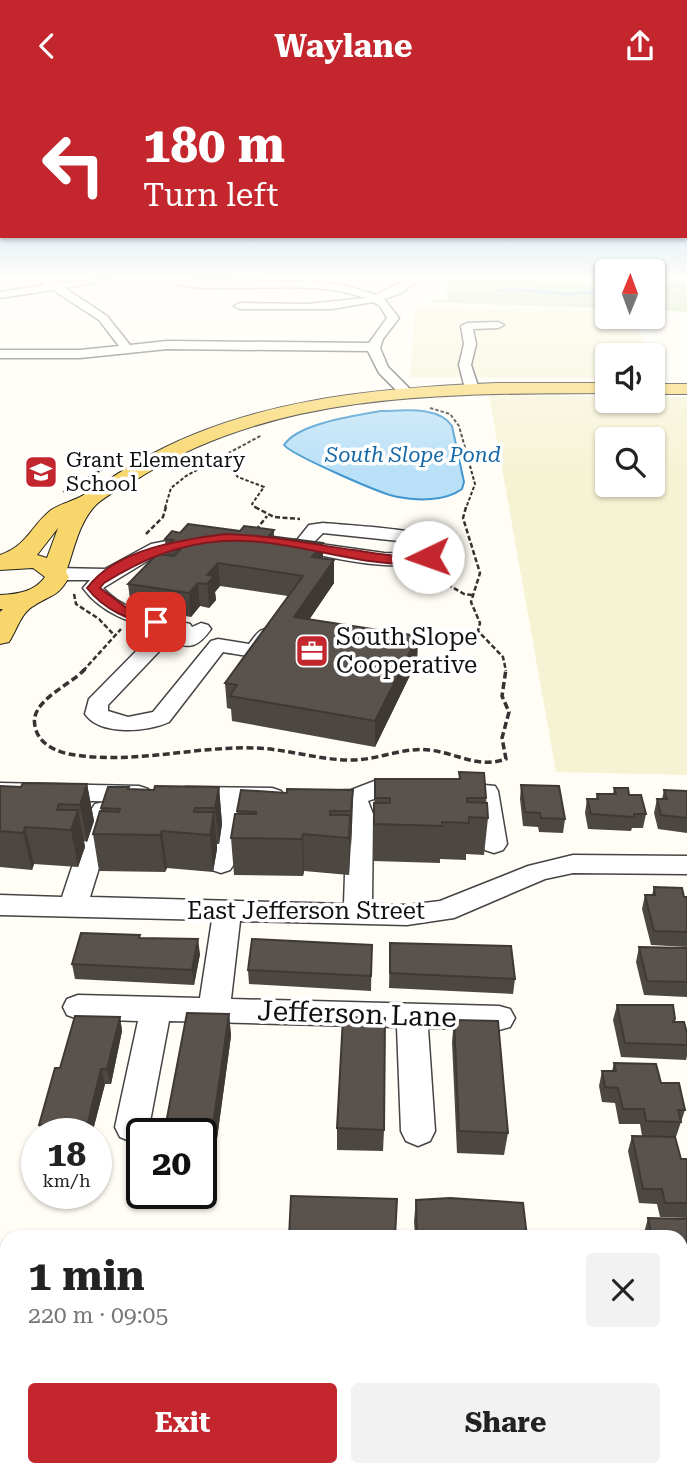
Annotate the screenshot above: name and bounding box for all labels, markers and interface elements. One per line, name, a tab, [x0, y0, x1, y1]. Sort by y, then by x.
icon: back	[28, 27, 66, 65]
text: Waylane	[274, 27, 413, 65]
icon: share	[621, 27, 659, 65]
text: 180 m	[143, 117, 285, 174]
icon: left	[28, 119, 119, 210]
text: Turn left	[143, 176, 278, 214]
north arrow	[595, 259, 665, 329]
map controls	[595, 259, 665, 497]
button: sound	[595, 343, 665, 413]
button: search	[595, 427, 665, 497]
water label: South Slope Pond	[324, 443, 501, 467]
place label: Grant Elementary School	[66, 448, 246, 496]
school or university icon: Grant Elementary School	[22, 453, 60, 491]
position arrow	[391, 520, 465, 594]
pin	[126, 592, 186, 652]
icon: arrive	[137, 603, 175, 641]
place label: South Slope Cooperative	[336, 623, 478, 679]
office icon: South Slope Cooperative	[293, 632, 331, 670]
street label: East Jefferson Street	[187, 897, 425, 925]
street label: Jefferson Lane	[257, 994, 457, 1034]
speed limit sign: 20	[126, 1118, 217, 1209]
text: 18	[47, 1134, 86, 1175]
text: km/h	[42, 1170, 91, 1191]
text: 1 min	[28, 1251, 145, 1300]
button: close	[586, 1253, 660, 1327]
text: 220 m · 09:05	[28, 1302, 168, 1329]
button: Exit	[28, 1383, 337, 1463]
button: Share	[351, 1383, 660, 1463]

